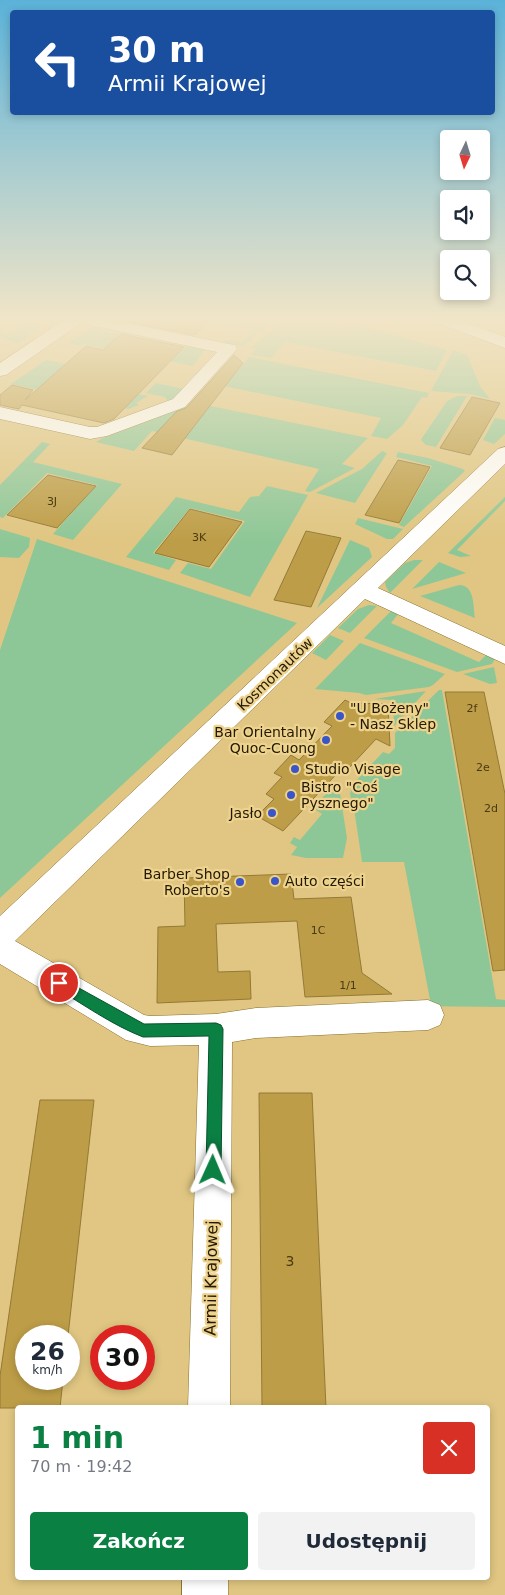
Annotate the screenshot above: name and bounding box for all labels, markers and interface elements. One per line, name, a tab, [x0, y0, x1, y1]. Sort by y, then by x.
icon: left	[25, 30, 90, 95]
text: 30 m	[108, 30, 205, 70]
text: Armii Krajowej	[108, 71, 267, 96]
north arrow	[440, 130, 490, 180]
map controls	[440, 130, 490, 300]
button: sound	[440, 190, 490, 240]
button: search	[440, 250, 490, 300]
house number: 3J	[47, 495, 57, 508]
house number: 3K	[192, 531, 207, 544]
street label: Kosmonautów	[234, 634, 316, 714]
place label: "U Bożeny" - Nasz Sklep	[350, 700, 436, 732]
house number: 2f	[467, 702, 479, 715]
marker: "U Bożeny" - Nasz Sklep	[334, 710, 346, 722]
place label: Bar Orientalny Quoc-Cuong	[214, 724, 316, 756]
marker: Bar Orientalny Quoc-Cuong	[320, 734, 332, 746]
place label: Studio Visage	[305, 761, 401, 777]
house number: 2e	[476, 761, 490, 774]
marker: Studio Visage	[289, 763, 301, 775]
place label: Bistro "Coś Pysznego"	[301, 779, 378, 811]
marker: Bistro "Coś Pysznego"	[285, 789, 297, 801]
house number: 2d	[484, 802, 498, 815]
place label: Jasło	[228, 805, 262, 821]
marker: Jasło	[266, 807, 278, 819]
place label: Barber Shop Roberto's	[143, 866, 230, 898]
place label: Auto części	[285, 873, 365, 889]
marker: Auto części	[269, 875, 281, 887]
marker: Barber Shop Roberto's	[234, 876, 246, 888]
house number: 1C	[311, 924, 326, 937]
pin	[38, 962, 80, 1004]
icon: arrive	[45, 969, 73, 997]
house number: 1/1	[339, 979, 357, 992]
position arrow	[186, 1143, 238, 1195]
street label: Armii Krajowej	[200, 1220, 222, 1336]
house number: 3	[286, 1253, 294, 1269]
speed limit sign: 30	[90, 1325, 155, 1390]
text: 26	[30, 1337, 65, 1366]
text: km/h	[32, 1363, 63, 1377]
text: 1 min	[30, 1420, 124, 1455]
button: close	[423, 1422, 475, 1474]
text: 70 m · 19:42	[30, 1457, 132, 1476]
button: Zakończ	[30, 1512, 248, 1570]
button: Udostępnij	[258, 1512, 475, 1570]

